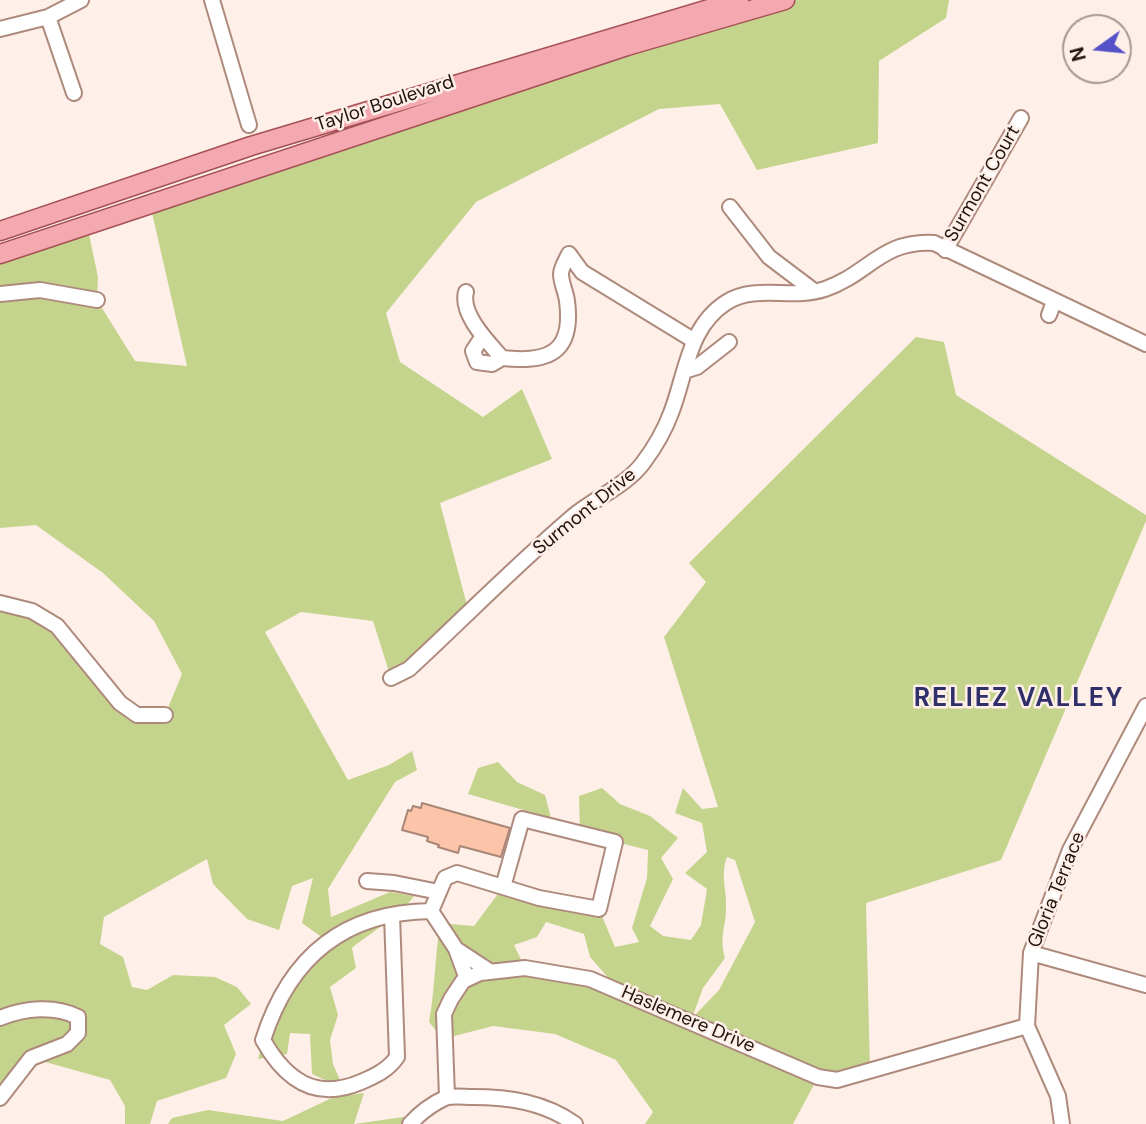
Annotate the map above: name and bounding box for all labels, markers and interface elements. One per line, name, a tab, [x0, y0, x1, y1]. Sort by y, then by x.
north arrow	[1062, 14, 1132, 84]
text: N	[1064, 44, 1092, 64]
street label: Taylor Boulevard	[313, 71, 457, 137]
street label: Surmont Court	[940, 122, 1026, 246]
street label: Surmont Drive	[529, 464, 641, 560]
district label: RELIEZ VALLEY	[915, 683, 1123, 715]
street label: Gloria Terrace	[1023, 829, 1091, 951]
street label: Haslemere Drive	[618, 982, 758, 1058]

